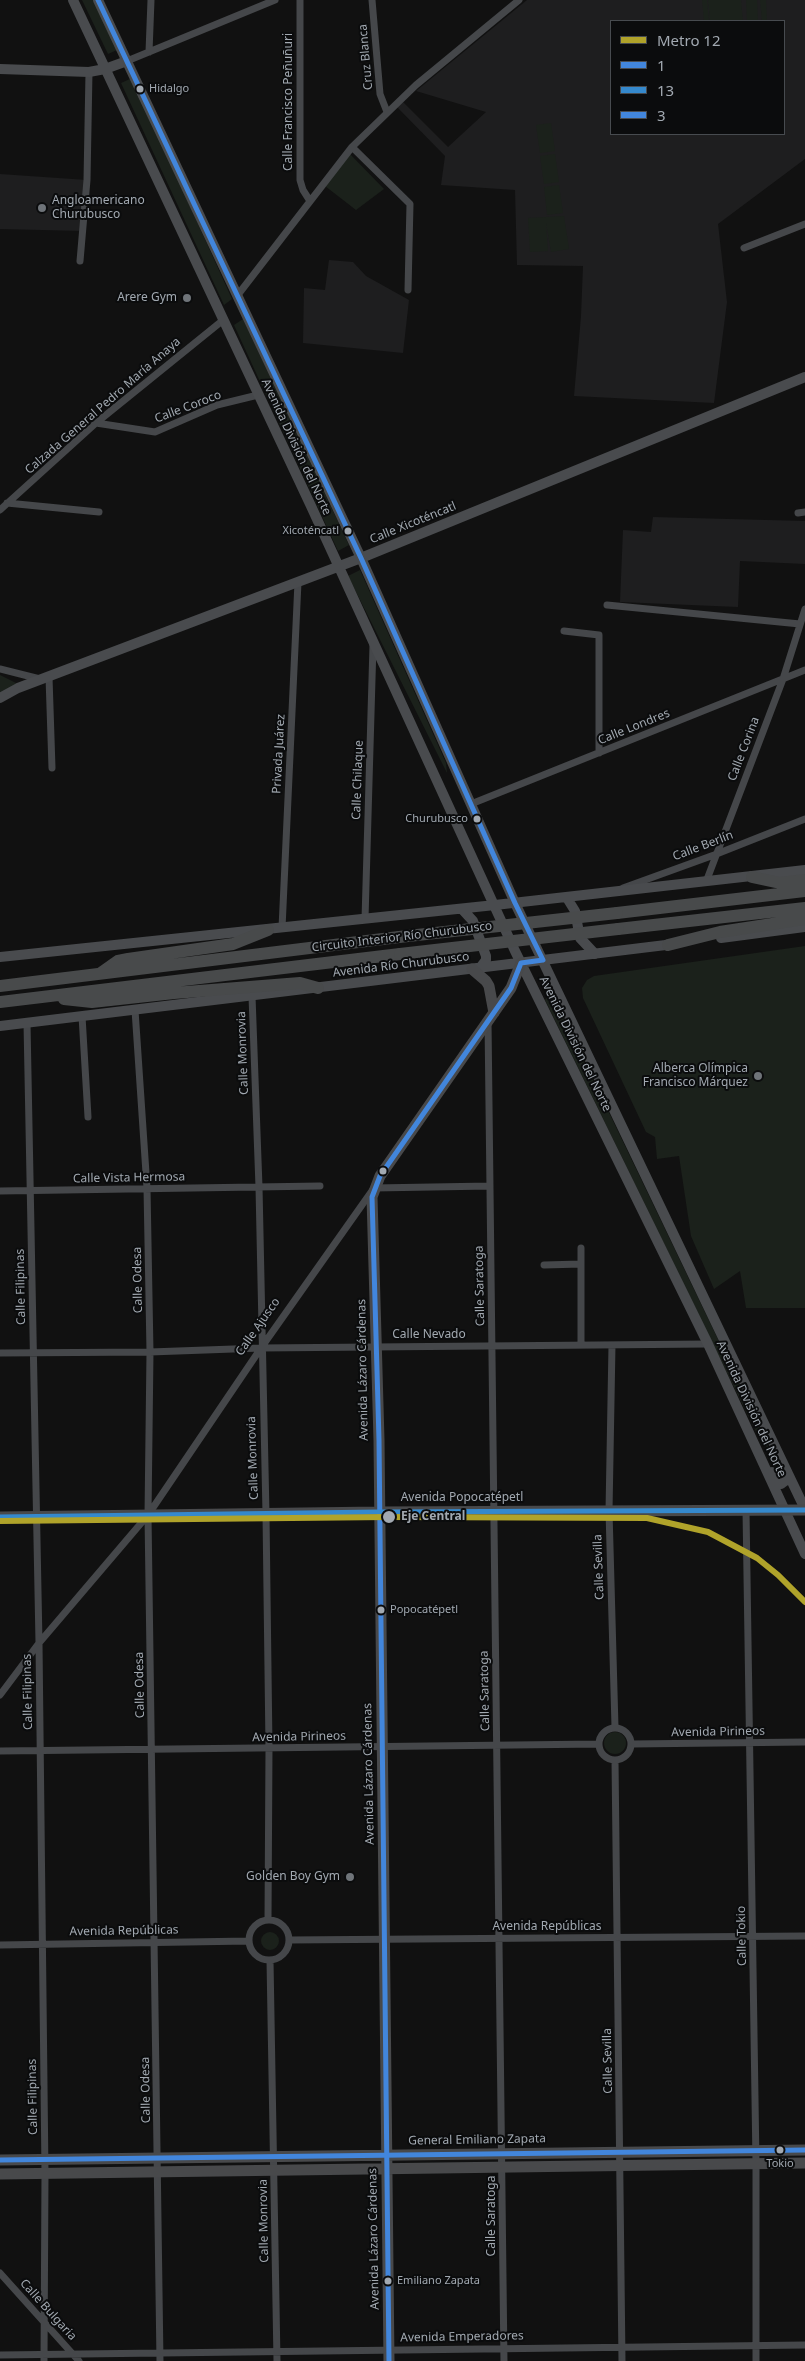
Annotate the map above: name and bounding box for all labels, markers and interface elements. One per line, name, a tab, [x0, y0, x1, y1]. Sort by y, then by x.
legend	[610, 20, 785, 135]
street label: Cruz Blanca	[356, 23, 376, 91]
text: Metro 12	[657, 30, 721, 50]
street label: Calle Francisco Peñuñuri	[282, 33, 296, 171]
text: 1	[657, 55, 666, 75]
text: 13	[657, 80, 674, 100]
place label: Hidalgo	[149, 82, 189, 96]
marker: Hidalgo	[135, 84, 145, 94]
text: 3	[657, 105, 666, 125]
place label: Angloamericano Churubusco	[52, 194, 145, 222]
marker: Angloamericano Churubusco	[36, 202, 48, 214]
place label: Arere Gym	[117, 291, 177, 305]
marker: Arere Gym	[181, 292, 193, 304]
street label: Calzada General Pedro María Anaya	[22, 335, 184, 477]
street label: Avenida División del Norte	[258, 377, 334, 517]
street label: Calle Coroco	[153, 388, 223, 426]
street label: Calle Xicoténcatl	[368, 499, 458, 547]
place label: Xicoténcatl	[283, 524, 339, 538]
marker: Xicoténcatl	[343, 526, 353, 536]
street label: Calle Londres	[596, 706, 672, 748]
street label: Privada Juárez	[270, 714, 288, 794]
street label: Calle Corina	[725, 715, 763, 783]
street label: Calle Chilaque	[349, 740, 367, 820]
place label: Churubusco	[405, 812, 468, 826]
marker: Churubusco	[472, 814, 482, 824]
street label: Calle Berlín	[671, 828, 735, 864]
street label: Circuito Interior Río Churubusco	[311, 919, 493, 955]
street label: Avenida Río Churubusco	[332, 949, 470, 981]
street label: Avenida División del Norte	[536, 974, 614, 1114]
street label: Calle Monrovia	[234, 1011, 252, 1095]
place label: Alberca Olímpica Francisco Márquez	[643, 1062, 748, 1090]
marker: Alberca Olímpica Francisco Márquez	[752, 1070, 764, 1082]
unlabelled marker	[378, 1166, 388, 1176]
street label: Calle Vista Hermosa	[73, 1170, 185, 1186]
street label: Calle Saratoga	[472, 1245, 488, 1327]
street label: Calle Odesa	[130, 1247, 146, 1313]
street label: Calle Filipinas	[13, 1249, 29, 1325]
street label: Calle Ajusco	[233, 1295, 283, 1359]
street label: Avenida Lázaro Cárdenas	[355, 1299, 371, 1441]
street label: Calle Nevado	[392, 1328, 466, 1342]
street label: Avenida División del Norte	[713, 1339, 789, 1479]
street label: Calle Monrovia	[244, 1416, 262, 1500]
street label: Avenida Popocatépetl	[401, 1491, 523, 1505]
marker: Eje Central	[381, 1509, 397, 1525]
place label: Eje Central	[401, 1510, 465, 1524]
street label: Calle Sevilla	[591, 1534, 607, 1600]
place label: Popocatépetl	[390, 1603, 458, 1617]
marker: Popocatépetl	[376, 1605, 386, 1615]
street label: Calle Saratoga	[477, 1650, 493, 1732]
street label: Calle Odesa	[132, 1652, 148, 1718]
street label: Calle Filipinas	[20, 1654, 36, 1730]
street label: Avenida Lázaro Cárdenas	[361, 1703, 377, 1845]
street label: Avenida Pirineos	[671, 1724, 765, 1740]
street label: Avenida Pirineos	[252, 1729, 346, 1745]
place label: Golden Boy Gym	[246, 1870, 340, 1884]
marker: Golden Boy Gym	[344, 1871, 356, 1883]
street label: Calle Tokio	[734, 1906, 750, 1966]
street label: Avenida Repúblicas	[492, 1920, 602, 1934]
street label: Avenida Repúblicas	[69, 1923, 179, 1939]
street label: Calle Sevilla	[600, 2028, 616, 2094]
street label: Calle Odesa	[138, 2057, 154, 2123]
street label: Calle Filipinas	[25, 2059, 41, 2135]
street label: General Emiliano Zapata	[408, 2132, 546, 2148]
marker: Tokio	[775, 2145, 785, 2155]
place label: Tokio	[766, 2157, 794, 2171]
street label: Avenida Lázaro Cárdenas	[366, 2168, 382, 2310]
street label: Calle Saratoga	[485, 2176, 499, 2256]
street label: Calle Monrovia	[256, 2179, 272, 2263]
place label: Emiliano Zapata	[397, 2274, 480, 2288]
street label: Calle Bulgaria	[17, 2276, 79, 2344]
marker: Emiliano Zapata	[383, 2276, 393, 2286]
street label: Avenida Emperadores	[400, 2329, 524, 2345]

